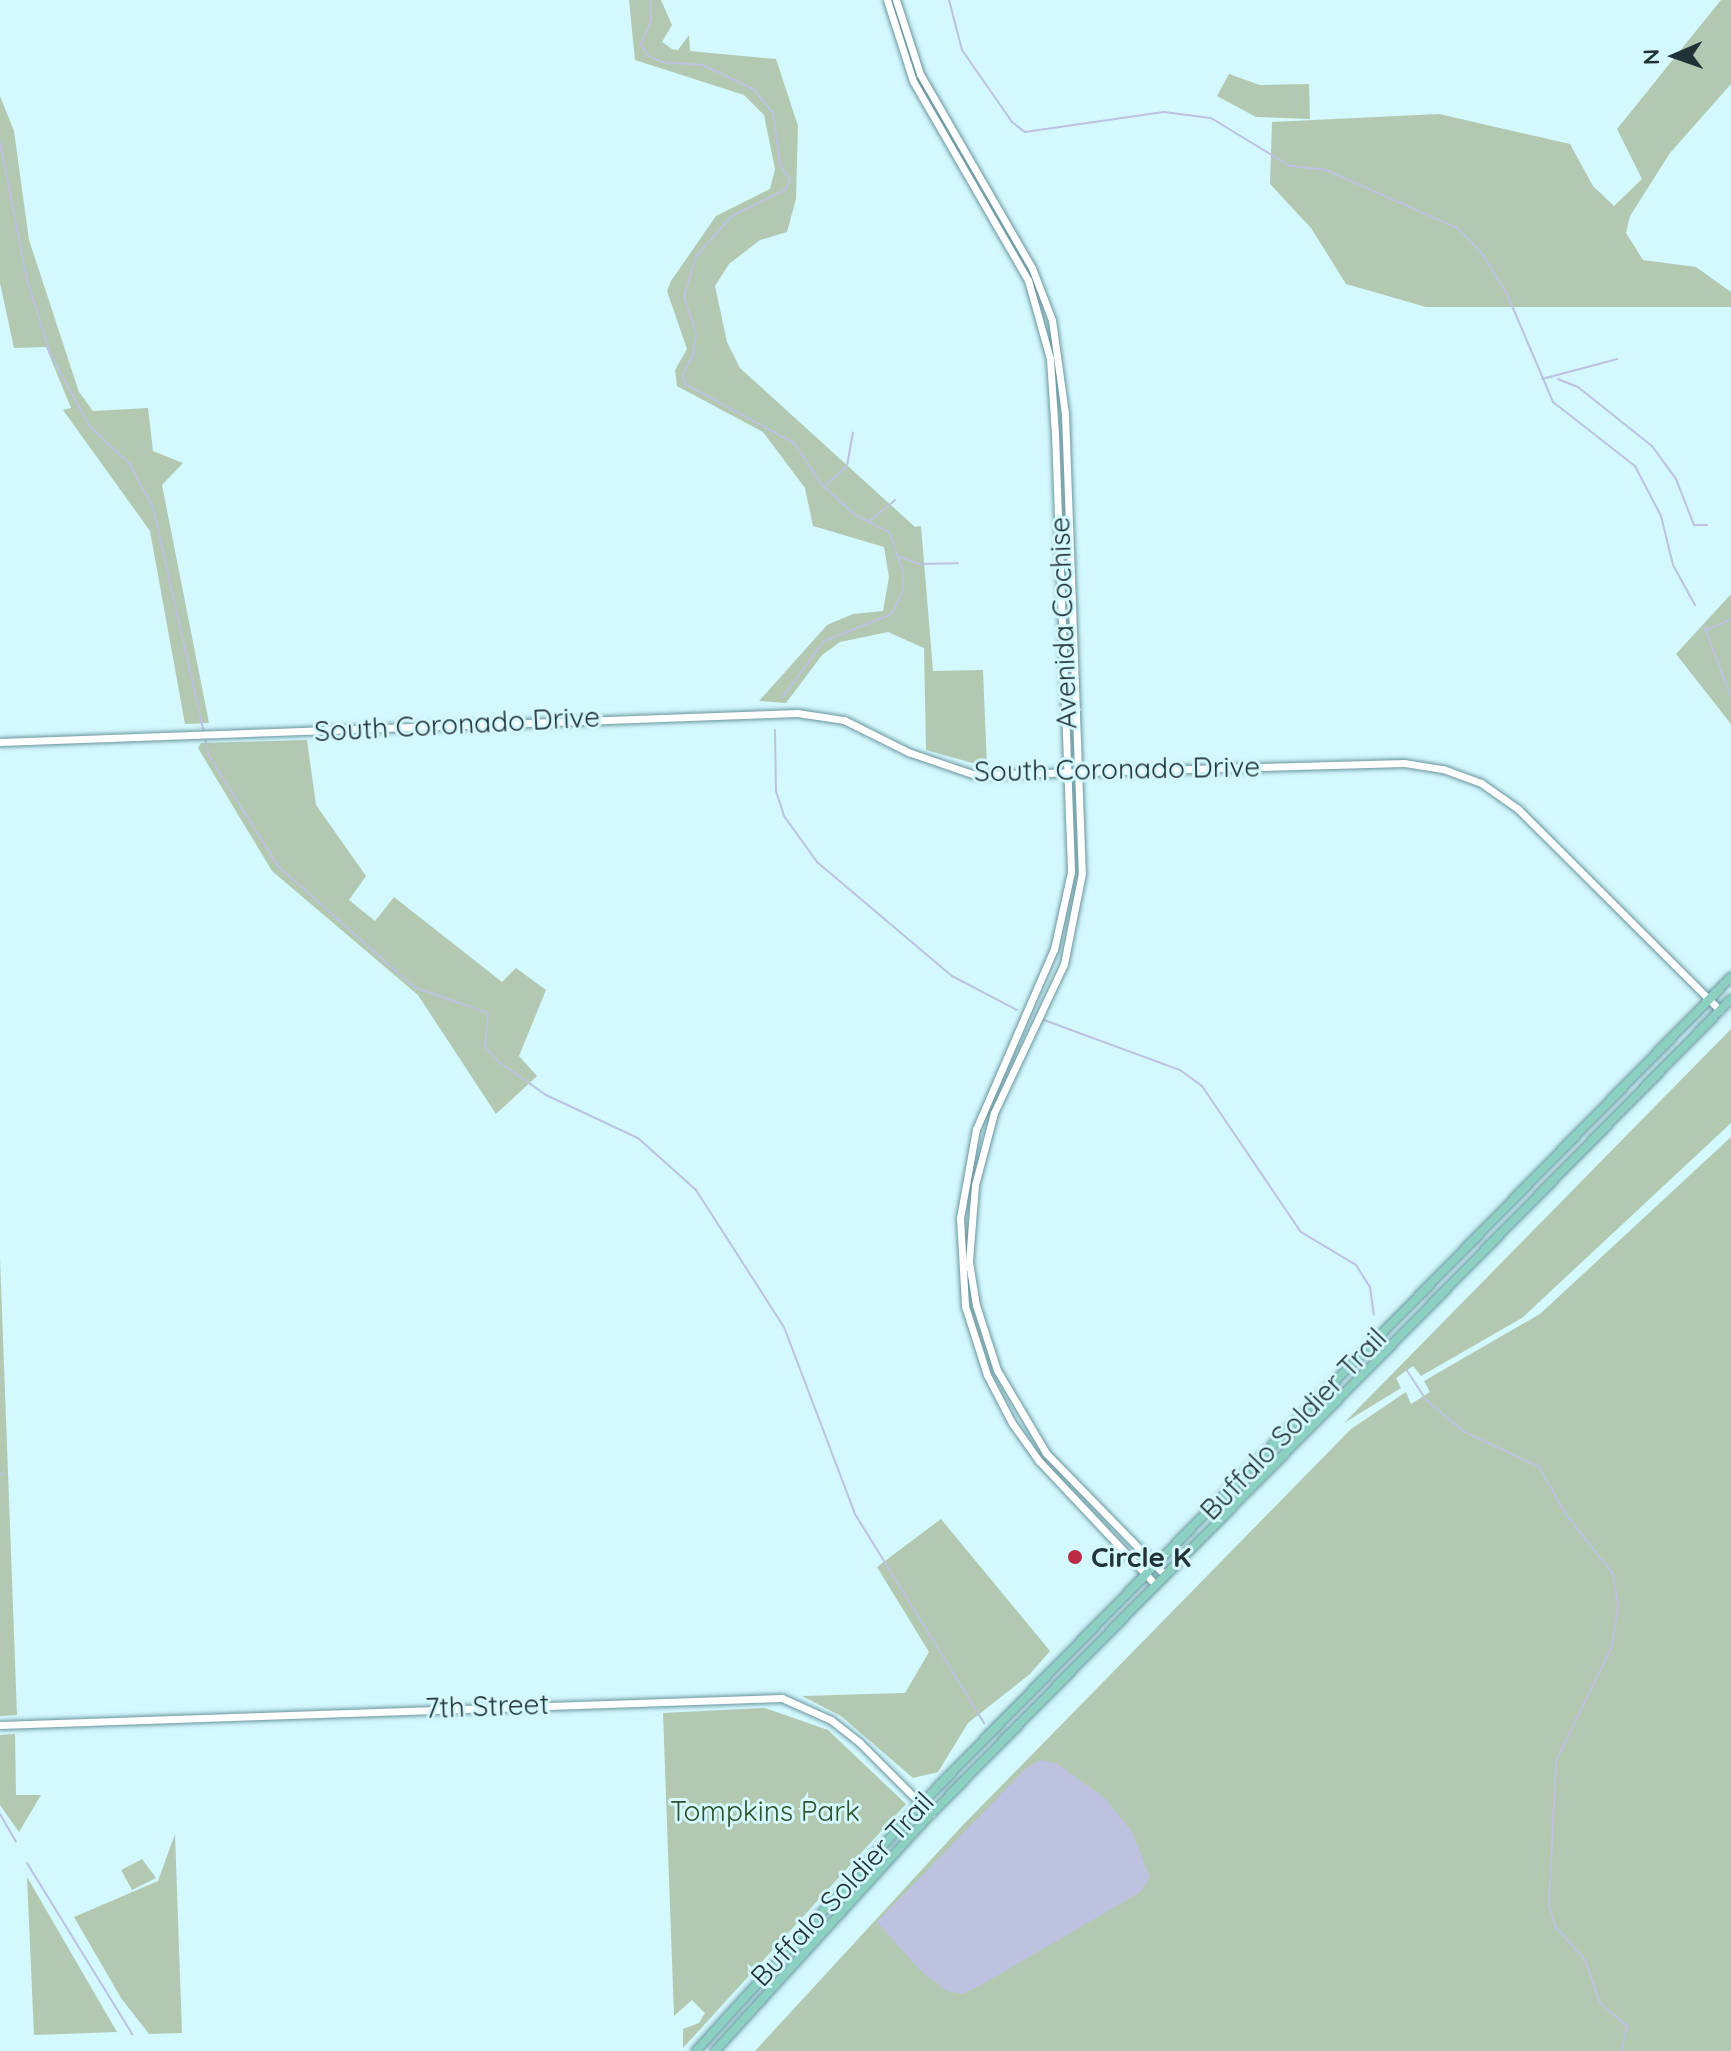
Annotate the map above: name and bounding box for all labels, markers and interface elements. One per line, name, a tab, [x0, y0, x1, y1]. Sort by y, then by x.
north arrow	[1635, 16, 1715, 96]
text: N	[1637, 48, 1665, 65]
street label: Avenida Cochise	[1043, 516, 1083, 730]
street label: South Coronado Drive	[313, 700, 601, 748]
street label: South Coronado Drive	[974, 750, 1260, 788]
street label: Buffalo Soldier Trail	[1193, 1321, 1393, 1527]
place label: Circle K	[1091, 1540, 1191, 1574]
marker: Circle K	[1066, 1548, 1084, 1566]
street label: 7th Street	[424, 1687, 550, 1725]
street label: Buffalo Soldier Trail	[743, 1785, 941, 1993]
park label: Tompkins Park	[670, 1794, 860, 1828]

